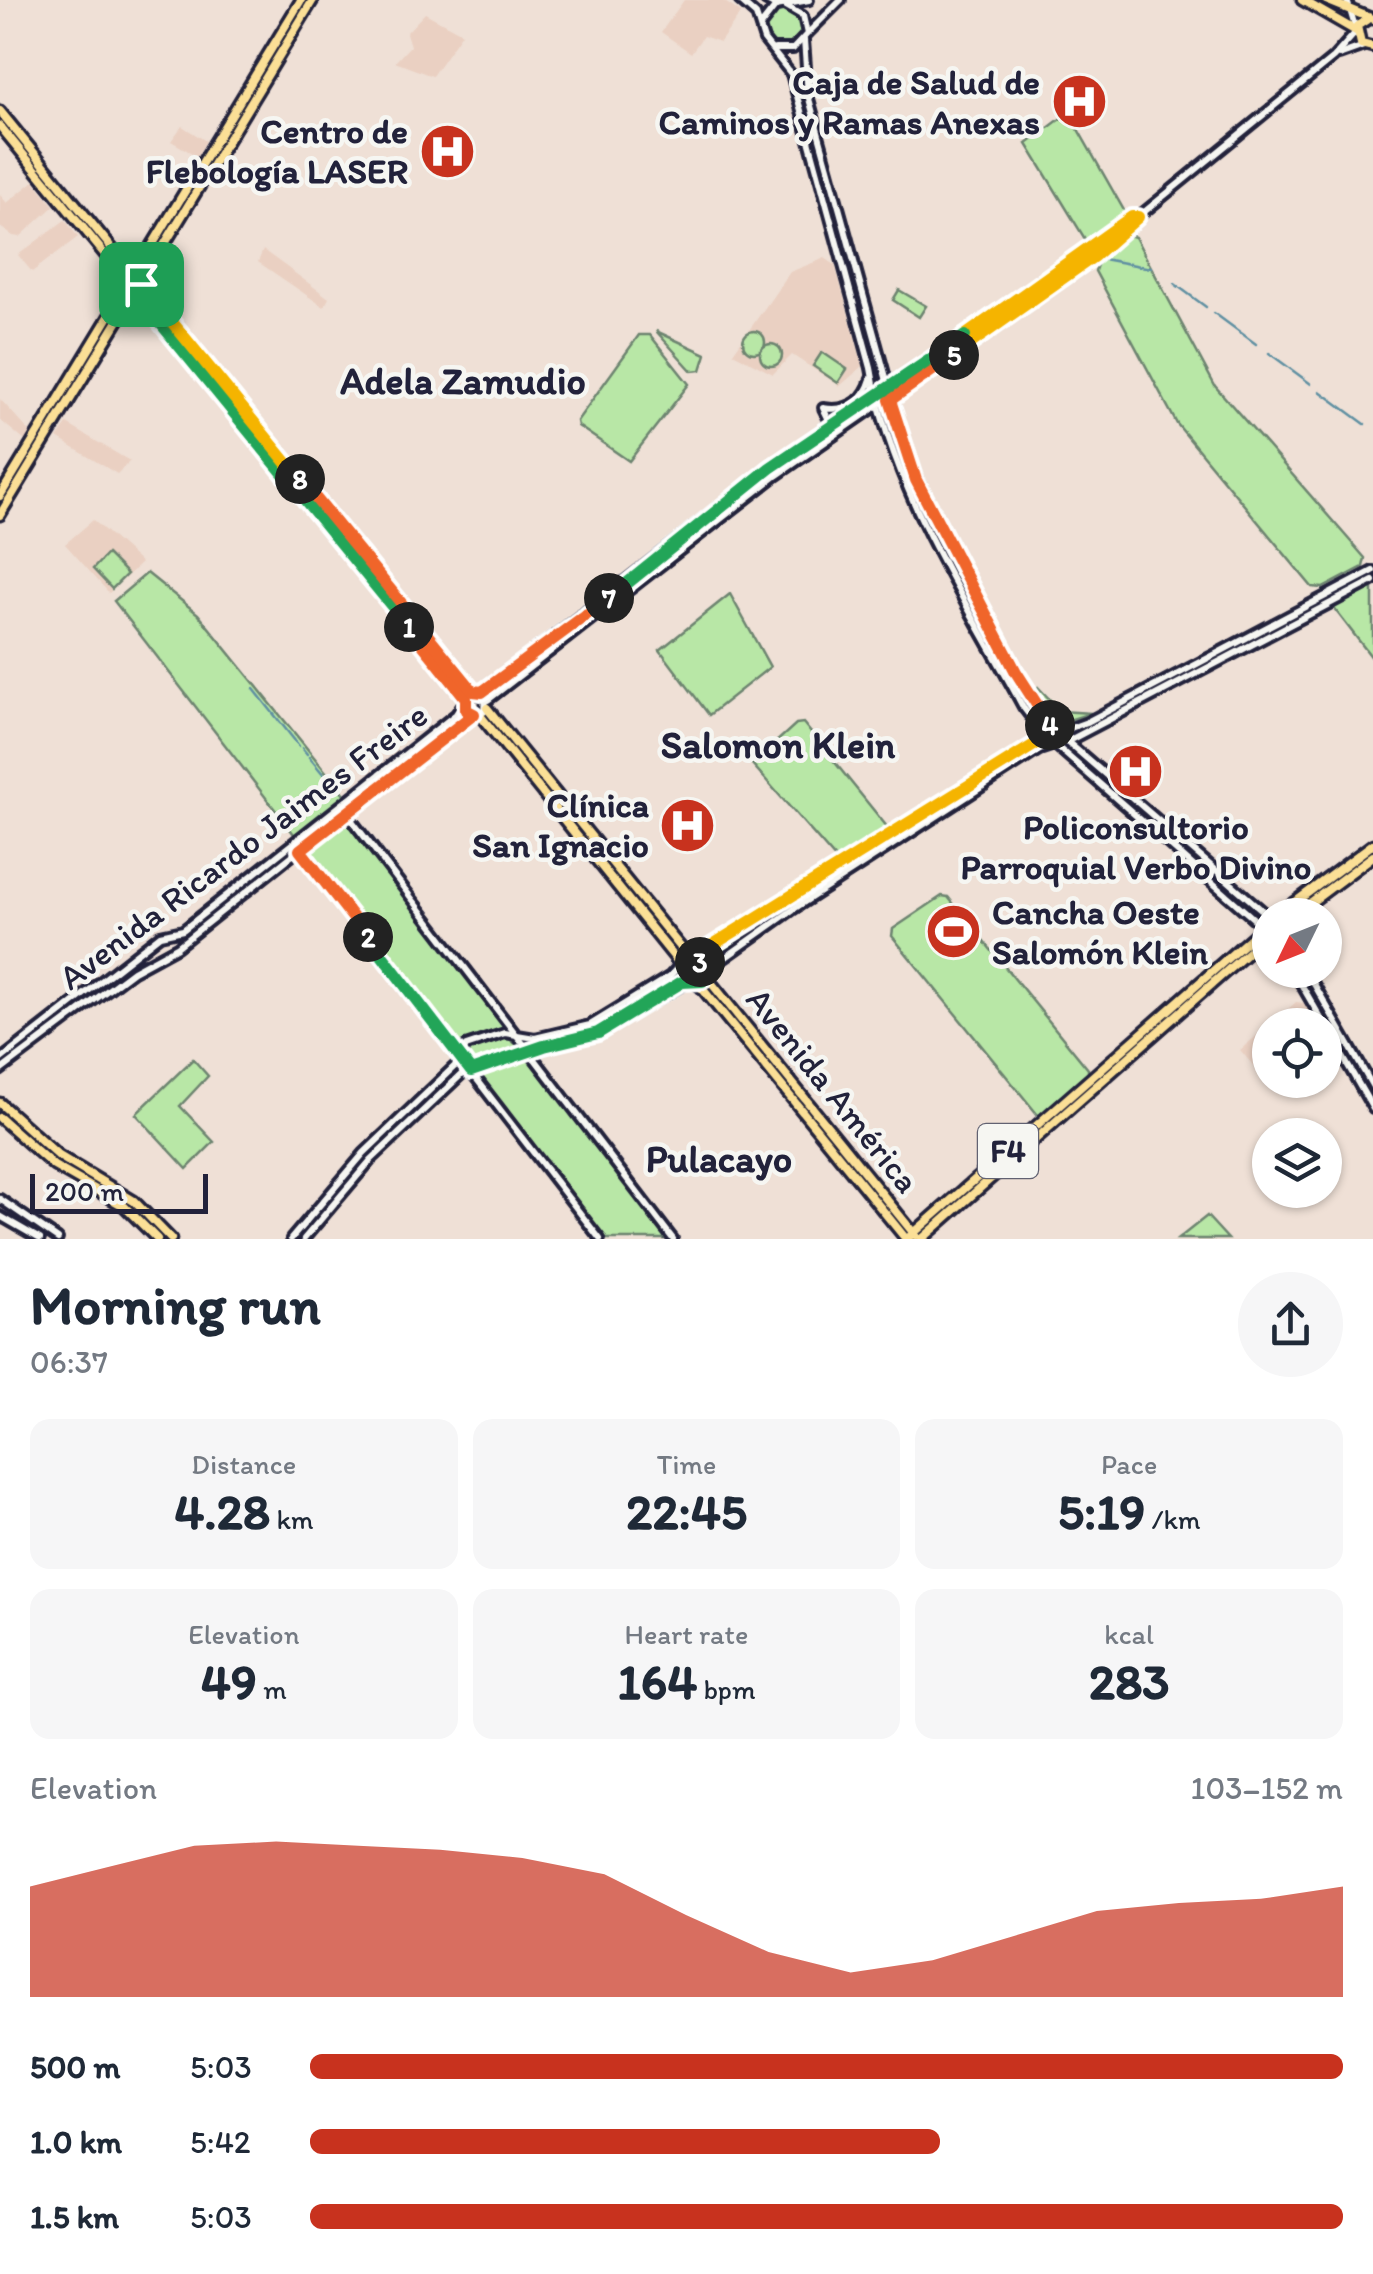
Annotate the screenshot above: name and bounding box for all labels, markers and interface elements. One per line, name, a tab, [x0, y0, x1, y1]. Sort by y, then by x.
place label: Caja de Salud de Caminos y Ramas Anexas	[659, 61, 1040, 143]
hospital icon: Caja de Salud de Caminos y Ramas Anexas	[1049, 72, 1109, 132]
place label: Centro de Flebología LASER	[146, 110, 408, 192]
hospital icon: Centro de Flebología LASER	[417, 121, 477, 181]
pin	[99, 242, 184, 327]
icon: arrive	[114, 257, 169, 312]
pin: 5	[929, 330, 979, 380]
text: 5	[947, 338, 961, 372]
district label: Adela Zamudio	[340, 358, 586, 404]
pin: 8	[275, 454, 325, 504]
text: 8	[292, 462, 308, 496]
pin: 7	[584, 573, 634, 623]
text: 7	[602, 581, 616, 615]
pin: 1	[384, 602, 434, 652]
text: 1	[403, 610, 416, 644]
street label: Avenida Ricardo Jaimes Freire	[50, 694, 436, 998]
pin: 4	[1025, 700, 1075, 750]
text: 4	[1042, 708, 1058, 742]
district label: Salomon Klein	[661, 722, 896, 768]
hospital icon: Policonsultorio Parroquial Verbo Divino	[1106, 741, 1166, 801]
place label: Clínica San Ignacio	[472, 784, 650, 866]
hospital icon: Clínica San Ignacio	[658, 795, 718, 855]
place label: Policonsultorio Parroquial Verbo Divino	[961, 806, 1311, 888]
place label: Cancha Oeste Salomón Klein	[992, 891, 1208, 973]
north arrow	[1252, 898, 1342, 988]
map controls	[1252, 898, 1342, 1208]
sports icon: Cancha Oeste Salomón Klein	[923, 902, 983, 962]
pin: 2	[343, 912, 393, 962]
text: 2	[361, 920, 375, 954]
pin: 3	[675, 937, 725, 987]
text: 3	[692, 945, 708, 979]
street label: Avenida América	[737, 979, 929, 1201]
button: locate	[1252, 1008, 1342, 1098]
button: layers	[1252, 1118, 1342, 1208]
road number: F4	[978, 1124, 1038, 1178]
district label: Pulacayo	[646, 1136, 792, 1182]
scale bar	[30, 1169, 208, 1214]
text: 200 m	[45, 1174, 124, 1208]
text: Morning run	[30, 1272, 321, 1338]
button: share	[1238, 1272, 1343, 1377]
text: 06:37	[30, 1343, 108, 1381]
text: Distance	[191, 1447, 296, 1481]
text: Time	[657, 1447, 716, 1481]
text: Pace	[1101, 1447, 1157, 1481]
text: 4.28	[174, 1481, 270, 1542]
text: 22:45	[626, 1481, 747, 1542]
text: 5:19	[1058, 1481, 1146, 1542]
text: km	[270, 1502, 314, 1536]
text: /km	[1146, 1502, 1201, 1536]
text: Elevation	[188, 1617, 299, 1651]
text: Heart rate	[625, 1617, 748, 1651]
text: kcal	[1104, 1617, 1154, 1651]
text: 49	[201, 1651, 257, 1712]
text: 164	[618, 1651, 697, 1712]
text: 283	[1089, 1651, 1170, 1712]
text: m	[257, 1672, 287, 1706]
text: bpm	[697, 1672, 755, 1706]
text: Elevation	[30, 1769, 157, 1807]
text: 103–152 m	[1191, 1769, 1343, 1807]
text: 500 m	[30, 2048, 120, 2086]
text: 5:03	[190, 2048, 252, 2086]
text: 1.0 km	[30, 2123, 122, 2161]
text: 5:42	[190, 2123, 251, 2161]
text: 1.5 km	[30, 2198, 119, 2236]
text: 5:03	[190, 2198, 252, 2236]

